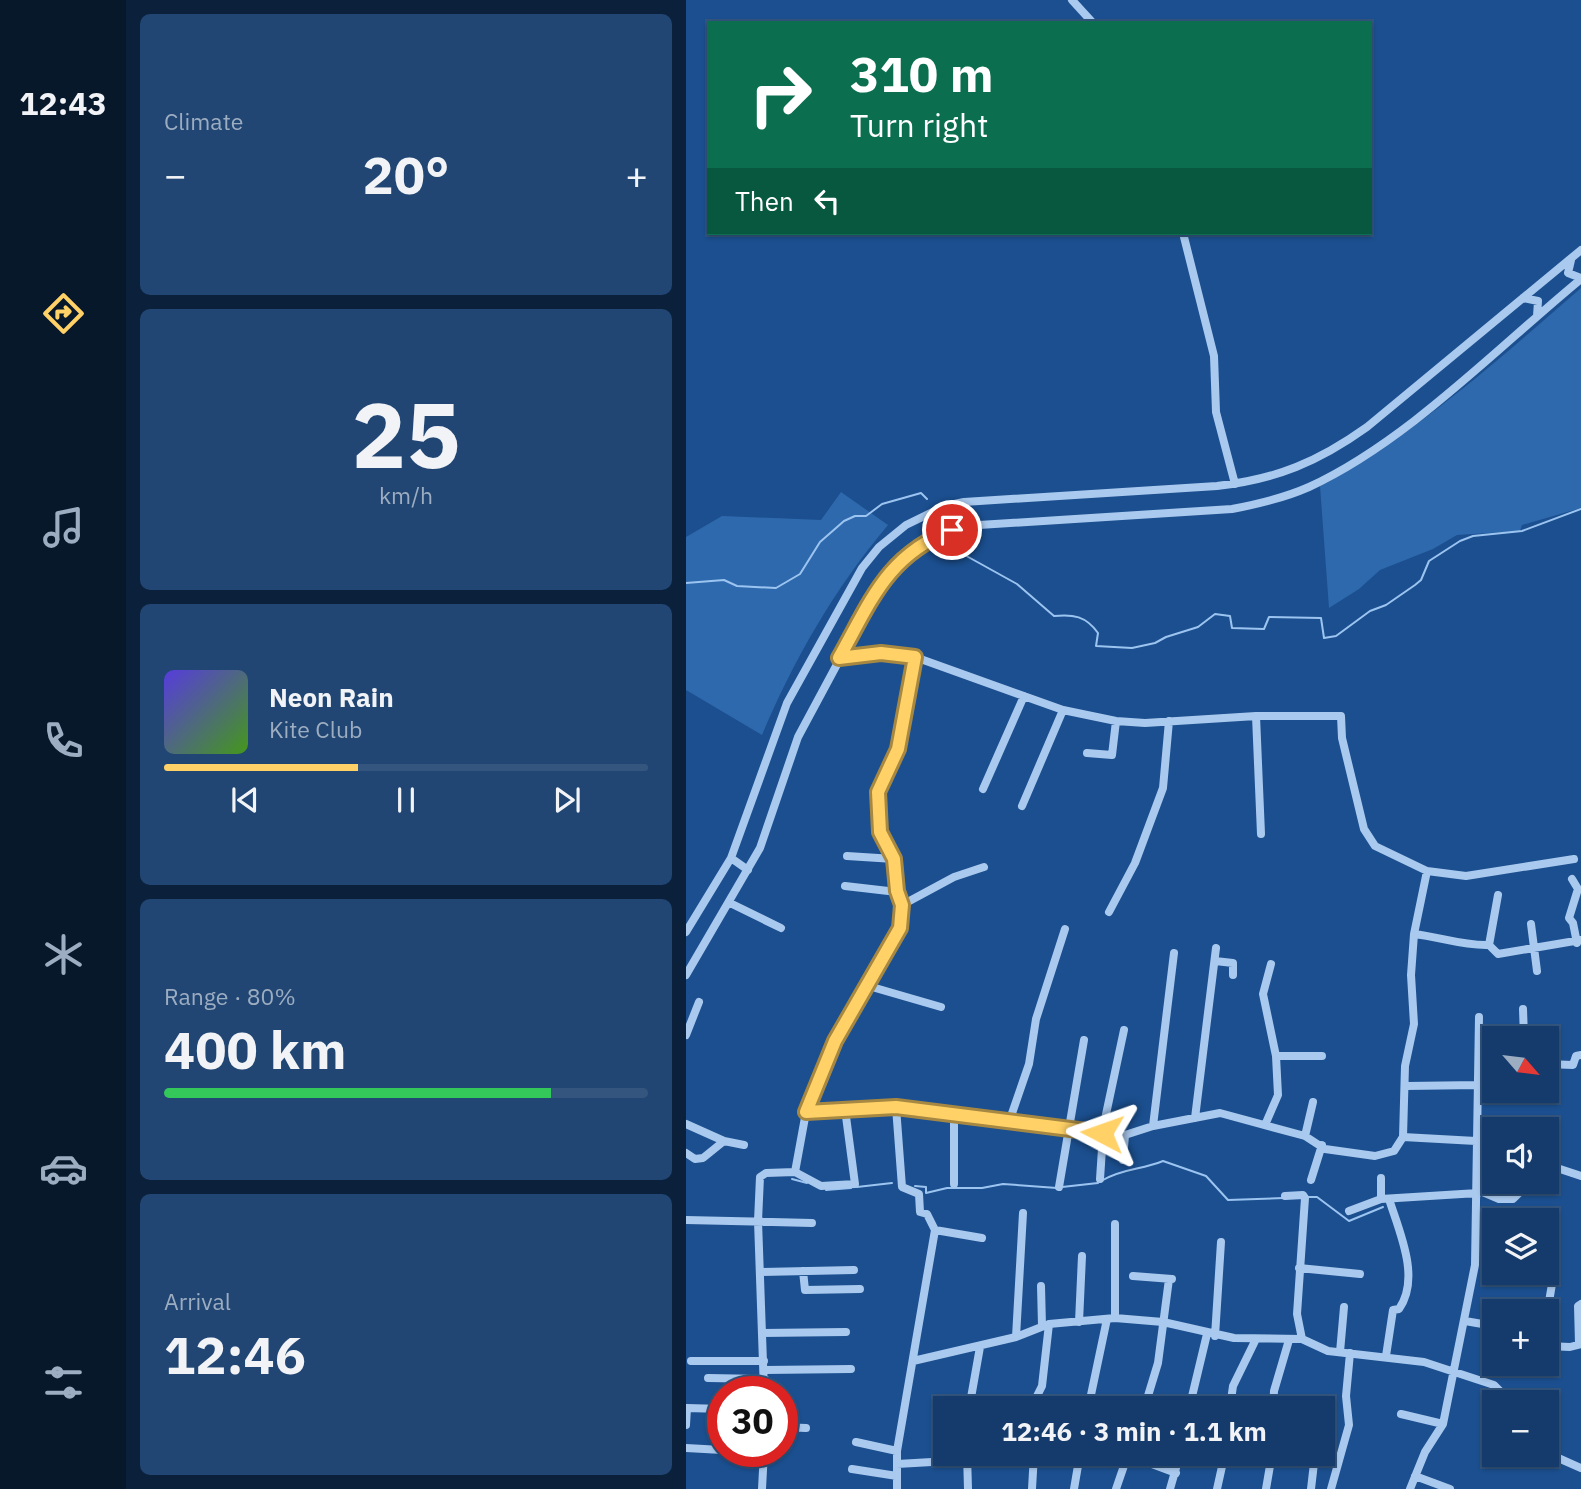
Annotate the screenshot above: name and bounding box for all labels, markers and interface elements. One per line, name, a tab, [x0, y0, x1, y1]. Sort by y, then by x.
text: 310 m	[850, 42, 994, 105]
icon: right	[735, 49, 826, 140]
text: 12:43	[19, 82, 107, 124]
text: Turn right	[850, 104, 988, 146]
text: Climate	[164, 106, 243, 136]
text: 20°	[363, 141, 449, 208]
text: −	[164, 150, 187, 199]
text: +	[625, 150, 648, 199]
icon: left	[808, 182, 846, 220]
text: Then	[735, 184, 794, 218]
icon: directions	[39, 289, 88, 338]
text: 25	[351, 375, 461, 493]
text: km/h	[379, 480, 433, 510]
pin	[922, 500, 982, 560]
icon: music	[39, 503, 88, 552]
icon: arrive	[933, 511, 971, 549]
text: Neon Rain	[269, 680, 394, 714]
text: Kite Club	[269, 714, 362, 744]
icon: phone	[39, 716, 88, 765]
icon: previous	[226, 781, 264, 819]
icon: pause	[387, 781, 425, 819]
icon: next	[548, 781, 586, 819]
icon: climate	[39, 930, 88, 979]
text: Range · 80%	[164, 981, 296, 1011]
text: 400 km	[164, 1016, 346, 1083]
north arrow	[1482, 1026, 1559, 1102]
map controls	[1482, 1026, 1559, 1467]
position arrow	[1065, 1096, 1139, 1170]
button: sound	[1482, 1117, 1559, 1194]
icon: car	[39, 1144, 88, 1193]
button: layers	[1482, 1208, 1559, 1285]
text: Arrival	[164, 1286, 231, 1316]
button: +	[1482, 1299, 1559, 1376]
text: 12:46	[164, 1321, 306, 1388]
icon: filters	[39, 1358, 88, 1407]
speed limit sign: 30	[707, 1376, 798, 1467]
button: −	[1482, 1390, 1559, 1467]
text: 12:46 · 3 min · 1.1 km	[1001, 1414, 1267, 1448]

